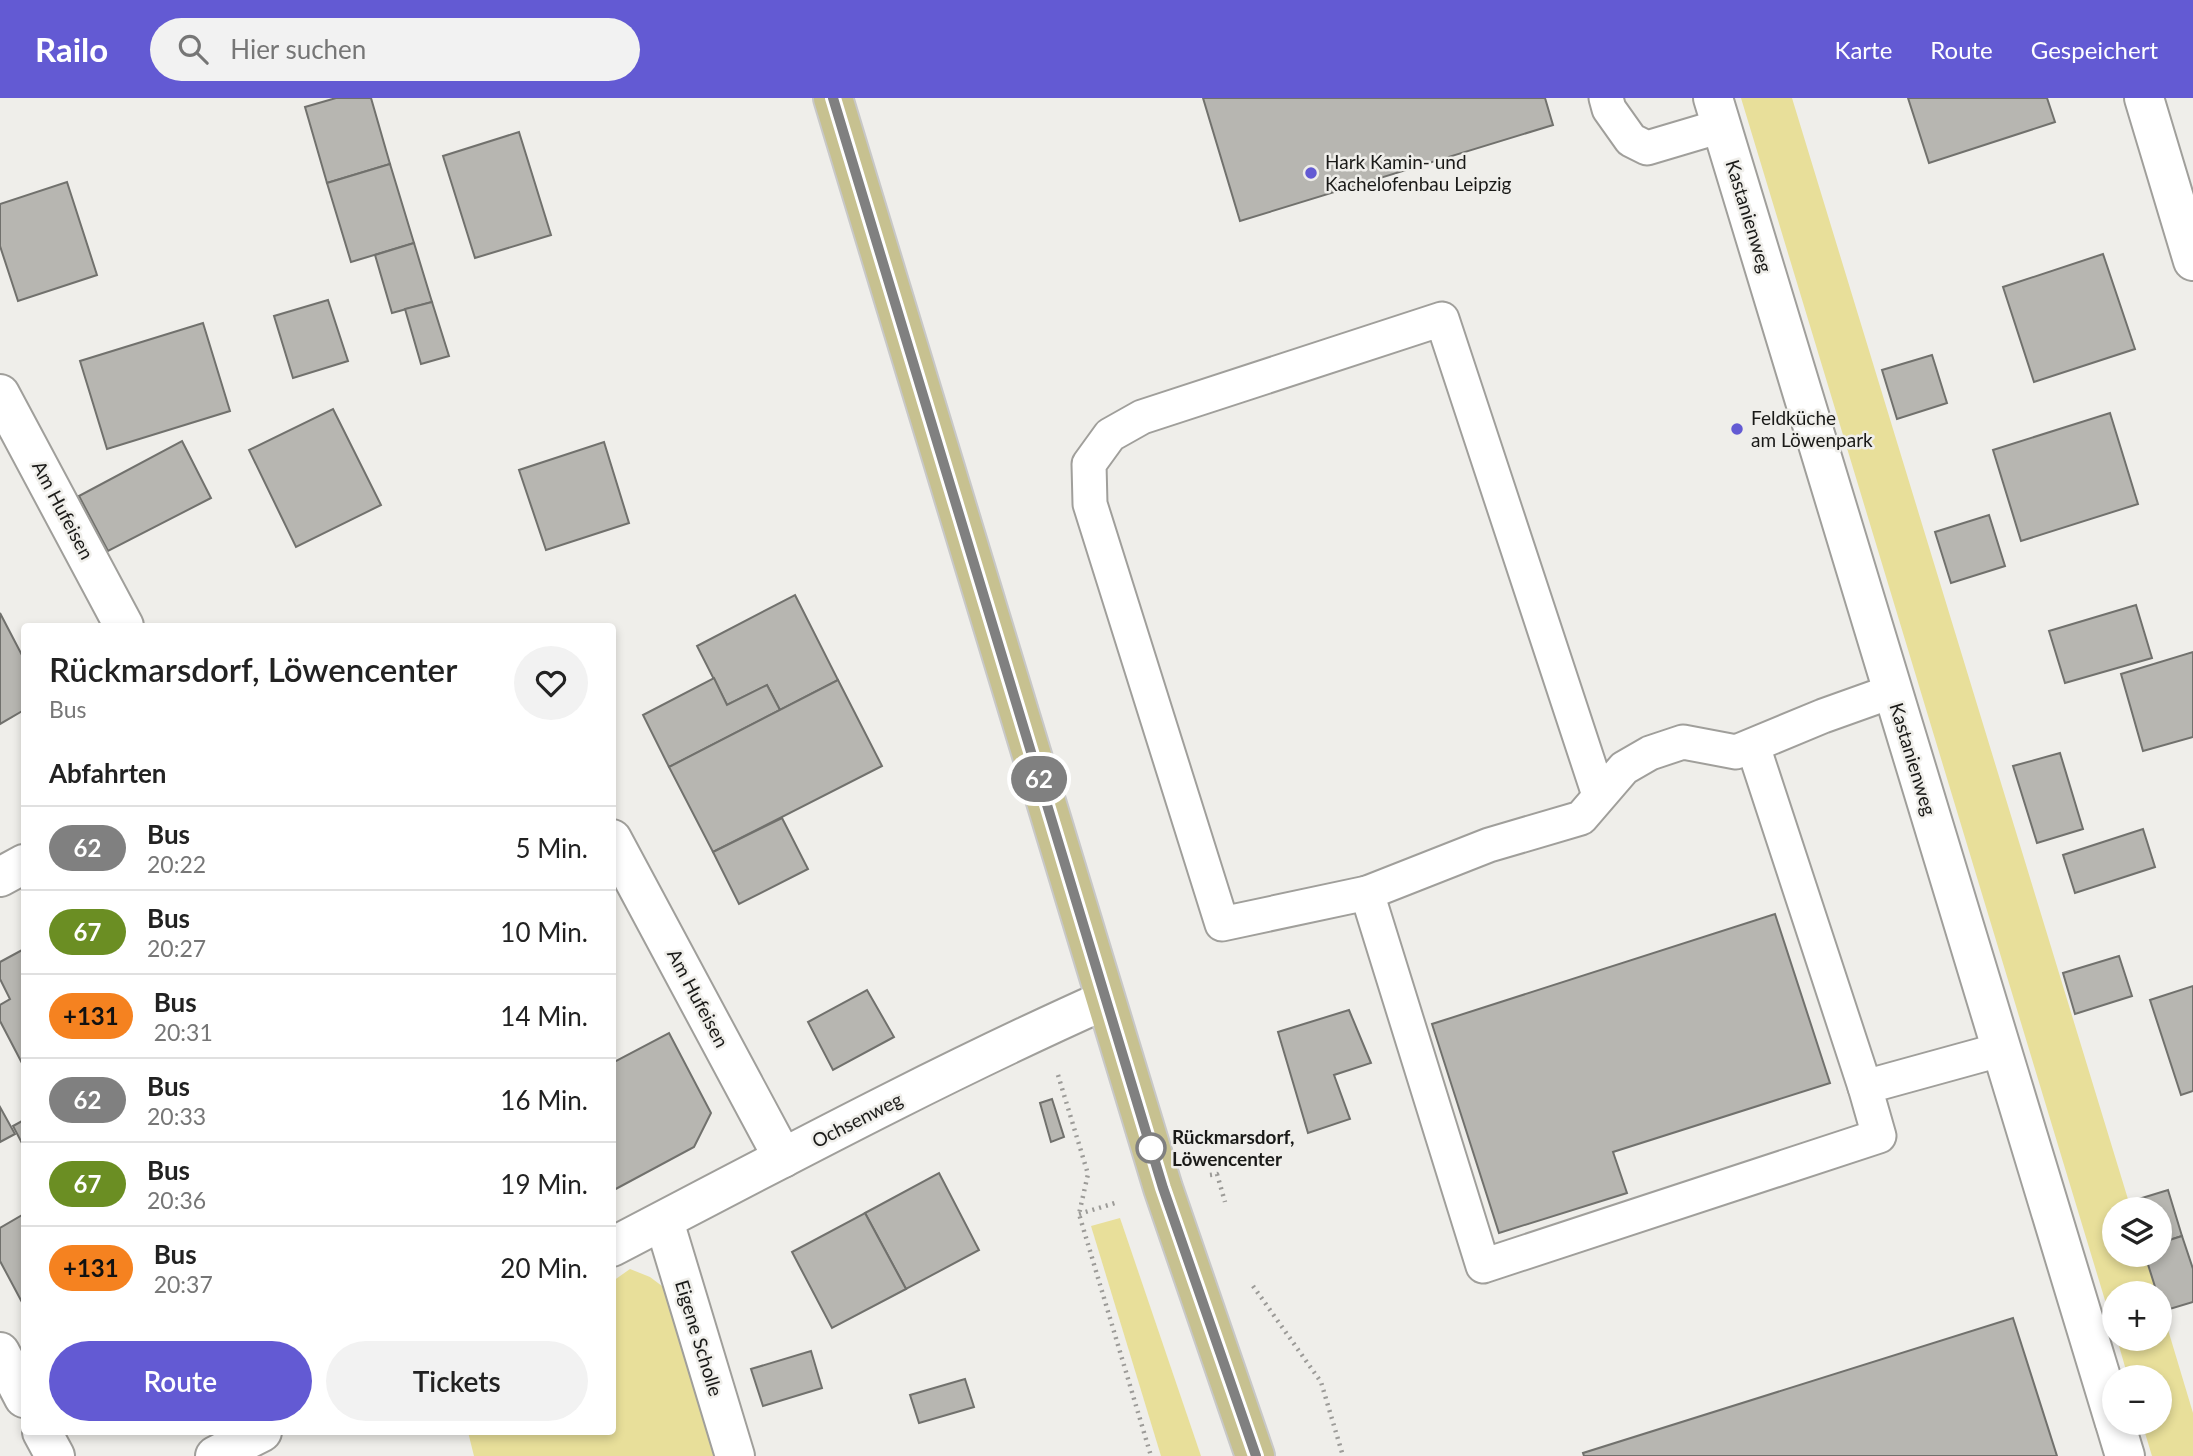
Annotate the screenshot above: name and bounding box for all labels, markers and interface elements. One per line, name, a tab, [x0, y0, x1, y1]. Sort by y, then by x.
search box	[150, 18, 640, 81]
text: Railo	[35, 29, 108, 69]
icon: search	[174, 30, 212, 68]
text: Hier suchen	[230, 33, 366, 65]
text: Karte	[1835, 35, 1892, 64]
text: Route	[1930, 35, 1993, 64]
text: Gespeichert	[2031, 35, 2158, 64]
place label: Hark Kamin- und Kachelofenbau Leipzig	[1325, 150, 1512, 195]
street label: Kastanienweg	[1721, 157, 1778, 275]
marker: Hark Kamin- und Kachelofenbau Leipzig	[1303, 165, 1319, 181]
place label: Feldküche am Löwenpark	[1751, 406, 1873, 451]
marker: Feldküche am Löwenpark	[1729, 421, 1745, 437]
street label: Am Hufeisen	[28, 457, 99, 563]
button: heart	[514, 646, 588, 720]
text: Rückmarsdorf, Löwencenter	[49, 649, 457, 689]
text: Bus	[49, 695, 86, 723]
street label: Kastanienweg	[1885, 700, 1942, 818]
line badge: 62	[1007, 756, 1070, 802]
text: Abfahrten	[49, 757, 167, 789]
text: 62	[1025, 764, 1053, 793]
text: Bus	[147, 818, 190, 850]
text: 5 Min.	[515, 832, 588, 864]
text: 62	[74, 833, 101, 862]
text: 20:22	[147, 850, 206, 878]
text: Bus	[147, 902, 190, 934]
text: 10 Min.	[500, 916, 588, 948]
text: 67	[74, 917, 101, 946]
text: 20:27	[147, 934, 206, 962]
street label: Am Hufeisen	[663, 945, 734, 1051]
text: Bus	[154, 986, 197, 1018]
text: 14 Min.	[500, 1000, 588, 1032]
text: +131	[63, 1001, 119, 1030]
text: 20:31	[154, 1018, 213, 1046]
text: Bus	[147, 1070, 190, 1102]
text: 16 Min.	[500, 1084, 588, 1116]
text: 62	[74, 1085, 101, 1114]
street label: Ochsenweg	[808, 1087, 906, 1152]
text: 20:33	[147, 1102, 206, 1130]
place label: Rückmarsdorf, Löwencenter	[1172, 1125, 1294, 1170]
marker: Rückmarsdorf, Löwencenter	[1136, 1133, 1166, 1163]
text: Bus	[147, 1154, 190, 1186]
text: 19 Min.	[500, 1168, 588, 1200]
text: 67	[74, 1169, 101, 1198]
text: 20:36	[147, 1186, 206, 1214]
map controls	[2102, 1197, 2172, 1435]
button: layers	[2102, 1197, 2172, 1267]
text: Bus	[154, 1238, 197, 1270]
text: 20 Min.	[500, 1252, 588, 1284]
text: +131	[63, 1253, 119, 1282]
text: 20:37	[154, 1270, 213, 1298]
street label: Eigene Scholle	[671, 1277, 728, 1399]
button: +	[2102, 1281, 2172, 1351]
button: Route	[49, 1341, 312, 1421]
button: Tickets	[326, 1341, 588, 1421]
button: −	[2102, 1365, 2172, 1435]

